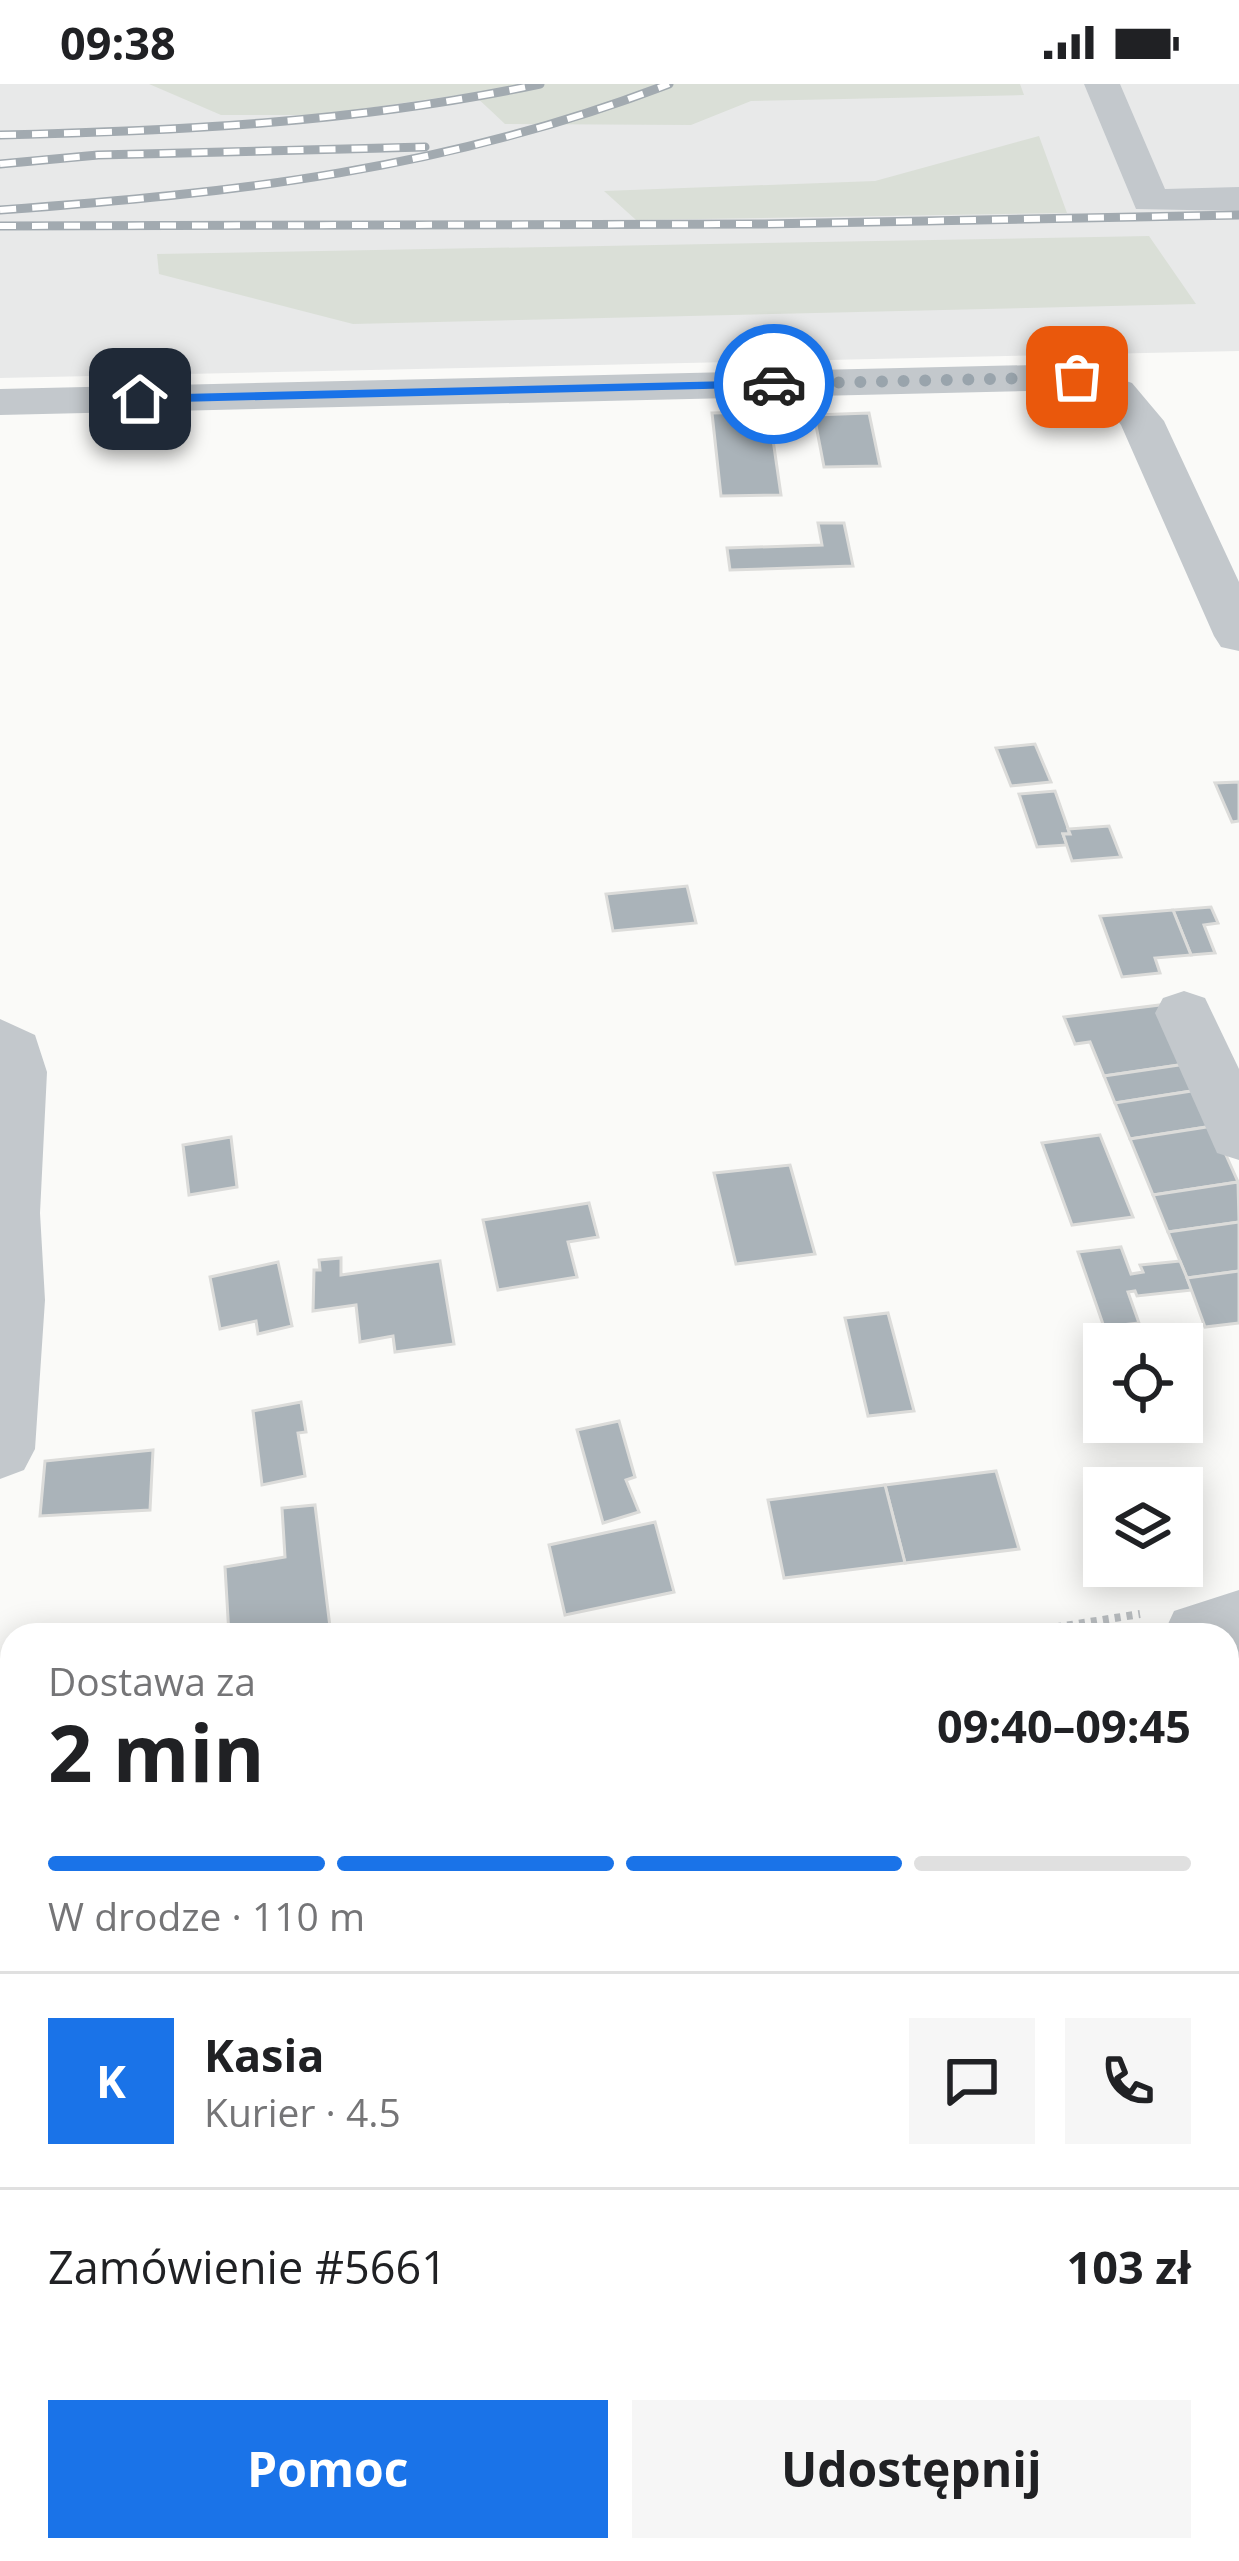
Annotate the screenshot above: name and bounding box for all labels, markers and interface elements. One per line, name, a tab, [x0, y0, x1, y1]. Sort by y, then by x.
text: 09:38	[60, 12, 176, 73]
courier	[714, 324, 834, 444]
pin	[1026, 326, 1128, 428]
icon: bag	[1044, 344, 1110, 410]
pin	[89, 348, 191, 450]
icon: car	[741, 351, 807, 417]
icon: home	[107, 366, 173, 432]
map controls	[1083, 1323, 1203, 1587]
button: locate	[1083, 1323, 1203, 1443]
button: layers	[1083, 1467, 1203, 1587]
text: Dostawa za	[48, 1654, 256, 1707]
text: 09:40–09:45	[937, 1695, 1191, 1756]
text: 2 min	[48, 1699, 265, 1805]
text: W drodze · 110 m	[48, 1889, 365, 1942]
button: chat	[909, 2018, 1035, 2144]
button: phone	[1065, 2018, 1191, 2144]
text: Kasia	[204, 2024, 324, 2085]
text: K	[96, 2050, 126, 2111]
text: Kurier · 4.5	[204, 2085, 401, 2138]
text: Zamówienie #5661	[48, 2236, 447, 2297]
text: 103 zł	[1066, 2236, 1191, 2297]
button: Pomoc	[48, 2400, 608, 2538]
button: Udostępnij	[632, 2400, 1191, 2538]

